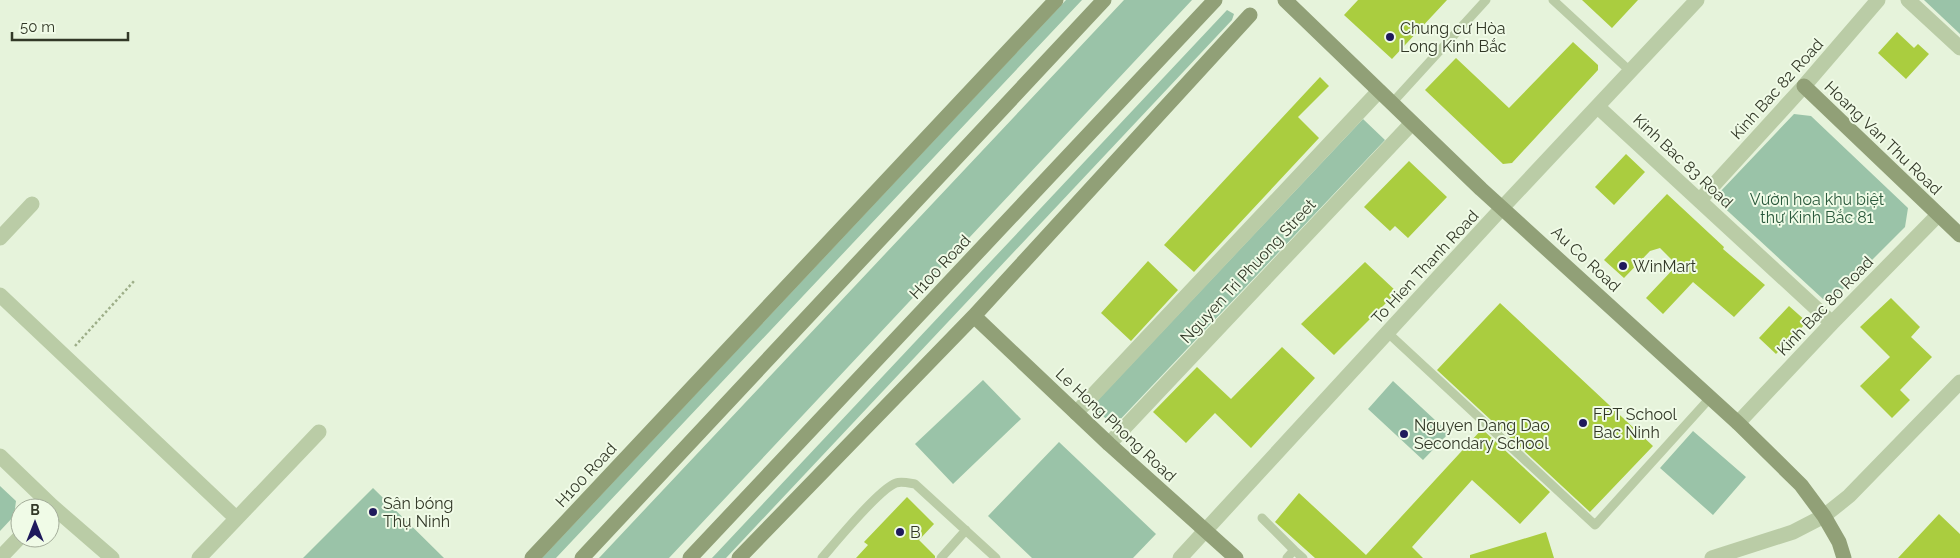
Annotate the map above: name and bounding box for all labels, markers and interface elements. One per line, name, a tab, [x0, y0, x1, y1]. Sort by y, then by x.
scale bar	[12, 10, 129, 42]
text: 50 m	[20, 18, 55, 36]
place label: Chung cư Hòa Long Kinh Bắc	[1400, 19, 1507, 56]
marker: Chung cư Hòa Long Kinh Bắc	[1384, 31, 1396, 43]
street label: Kinh Bac 82 Road	[1727, 35, 1827, 143]
street label: Hoang Van Thu Road	[1821, 77, 1946, 199]
street label: Kinh Bac 83 Road	[1629, 110, 1737, 212]
park label: Vườn hoa khu biệt thự Kinh Bắc 81	[1750, 190, 1885, 227]
street label: Nguyen Tri Phuong Street	[1176, 195, 1320, 347]
street label: To Hien Thanh Road	[1368, 206, 1482, 328]
street label: Au Co Road	[1548, 222, 1624, 296]
street label: H100 Road	[906, 231, 974, 303]
street label: Kinh Bac 80 Road	[1773, 252, 1877, 360]
place label: WinMart	[1633, 257, 1697, 276]
marker: WinMart	[1617, 260, 1629, 272]
street label: Le Hong Phong Road	[1052, 364, 1180, 486]
place label: FPT School Bac Ninh	[1593, 405, 1678, 442]
place label: Nguyen Dang Dao Secondary School	[1414, 416, 1550, 453]
marker: FPT School Bac Ninh	[1577, 417, 1589, 429]
marker: Nguyen Dang Dao Secondary School	[1398, 428, 1410, 440]
street label: H100 Road	[552, 439, 620, 511]
place label: Sân bóng Thụ Ninh	[383, 494, 453, 531]
north arrow	[10, 498, 60, 548]
text: B	[30, 502, 40, 518]
marker: Sân bóng Thụ Ninh	[367, 506, 379, 518]
place label: B	[910, 523, 921, 542]
marker: B	[894, 526, 906, 538]

